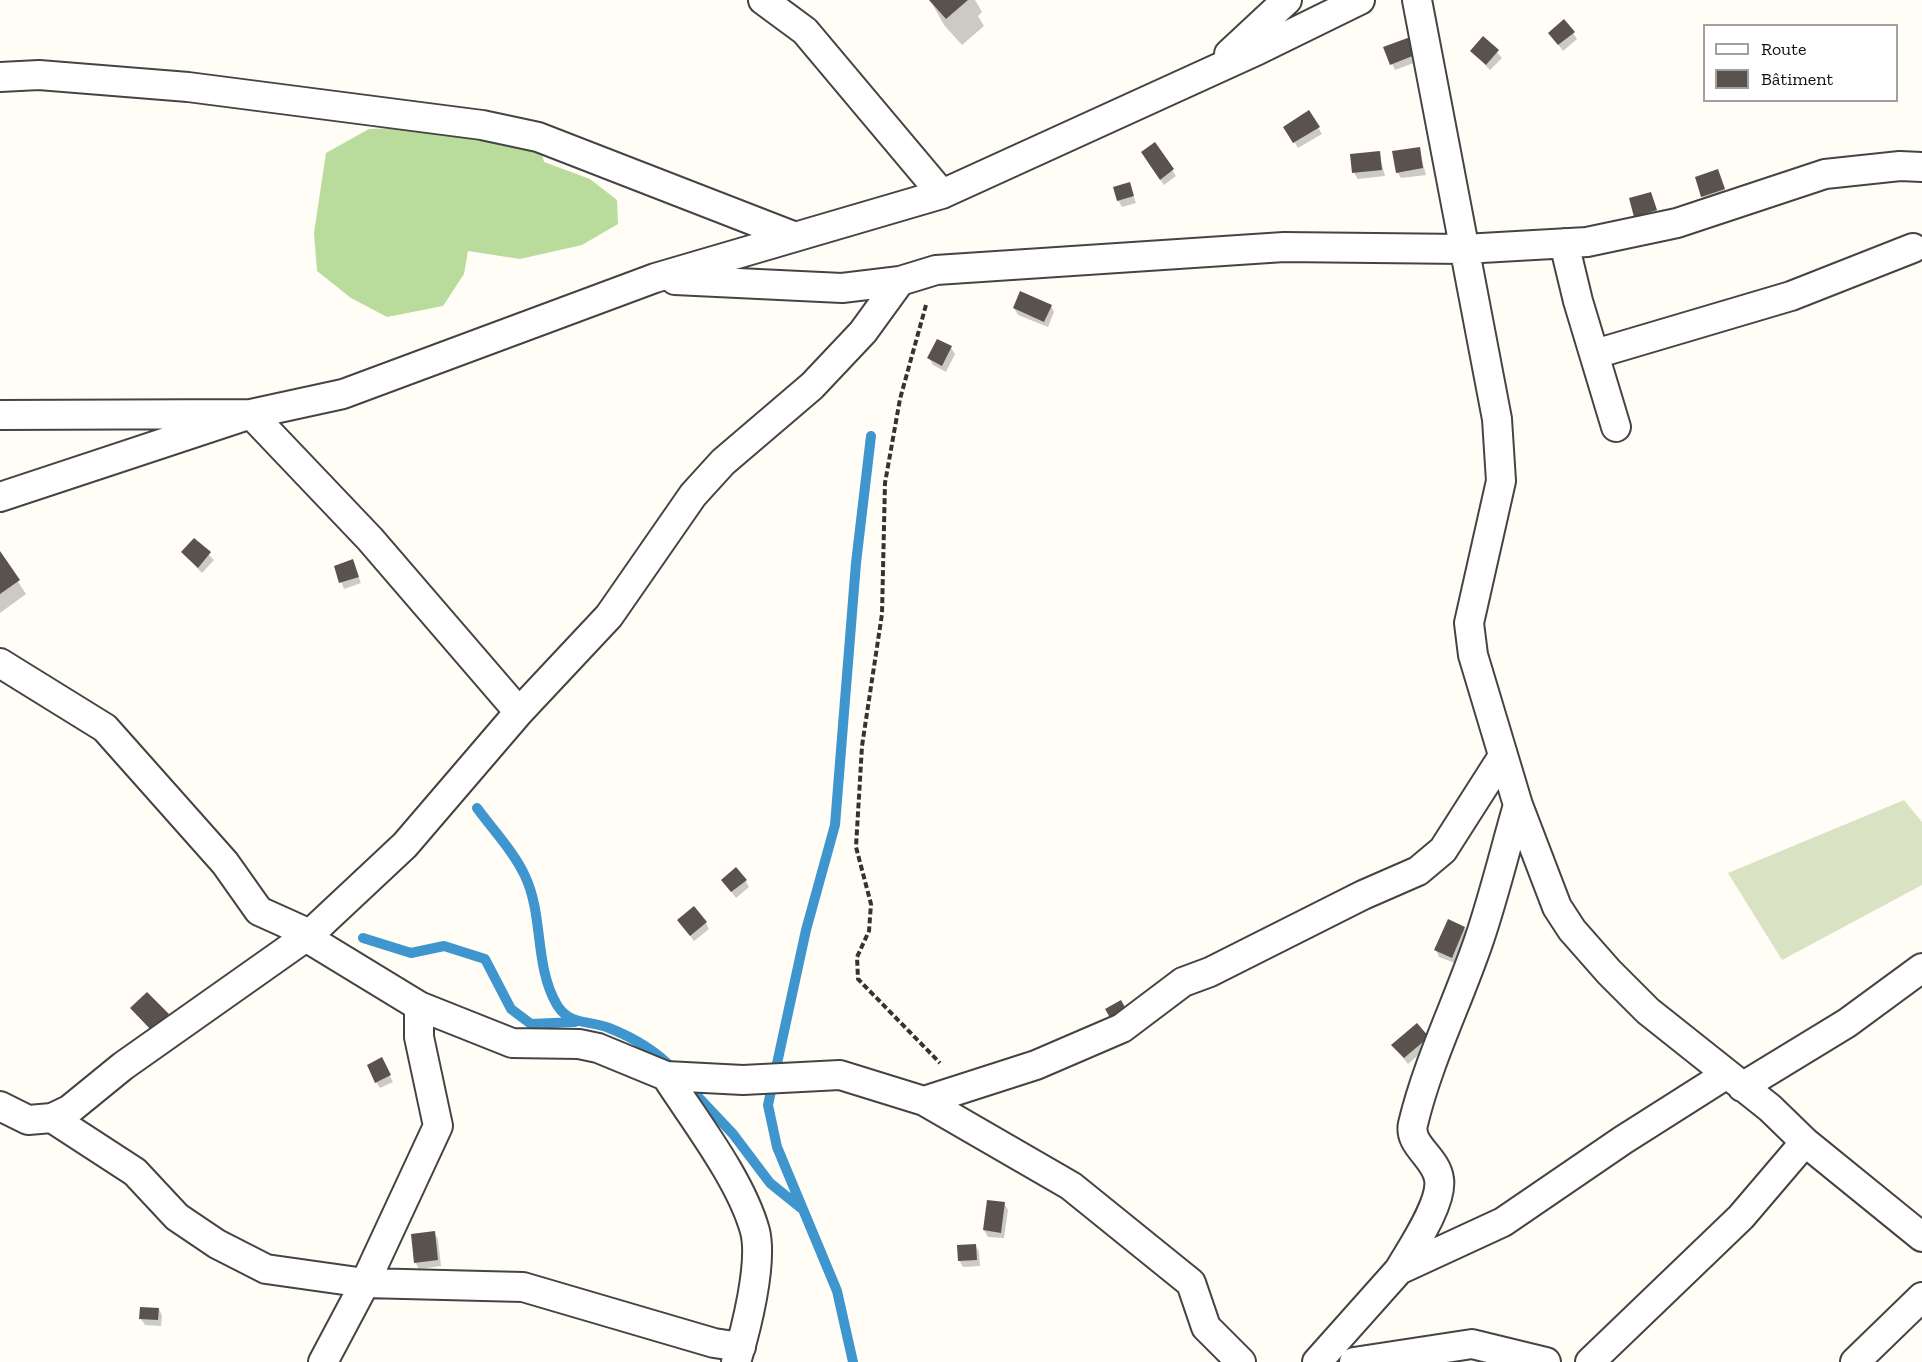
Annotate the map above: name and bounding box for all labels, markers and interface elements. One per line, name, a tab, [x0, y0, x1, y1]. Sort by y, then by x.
legend	[1703, 24, 1898, 102]
text: Route	[1761, 38, 1806, 60]
text: Bâtiment	[1761, 68, 1833, 90]

